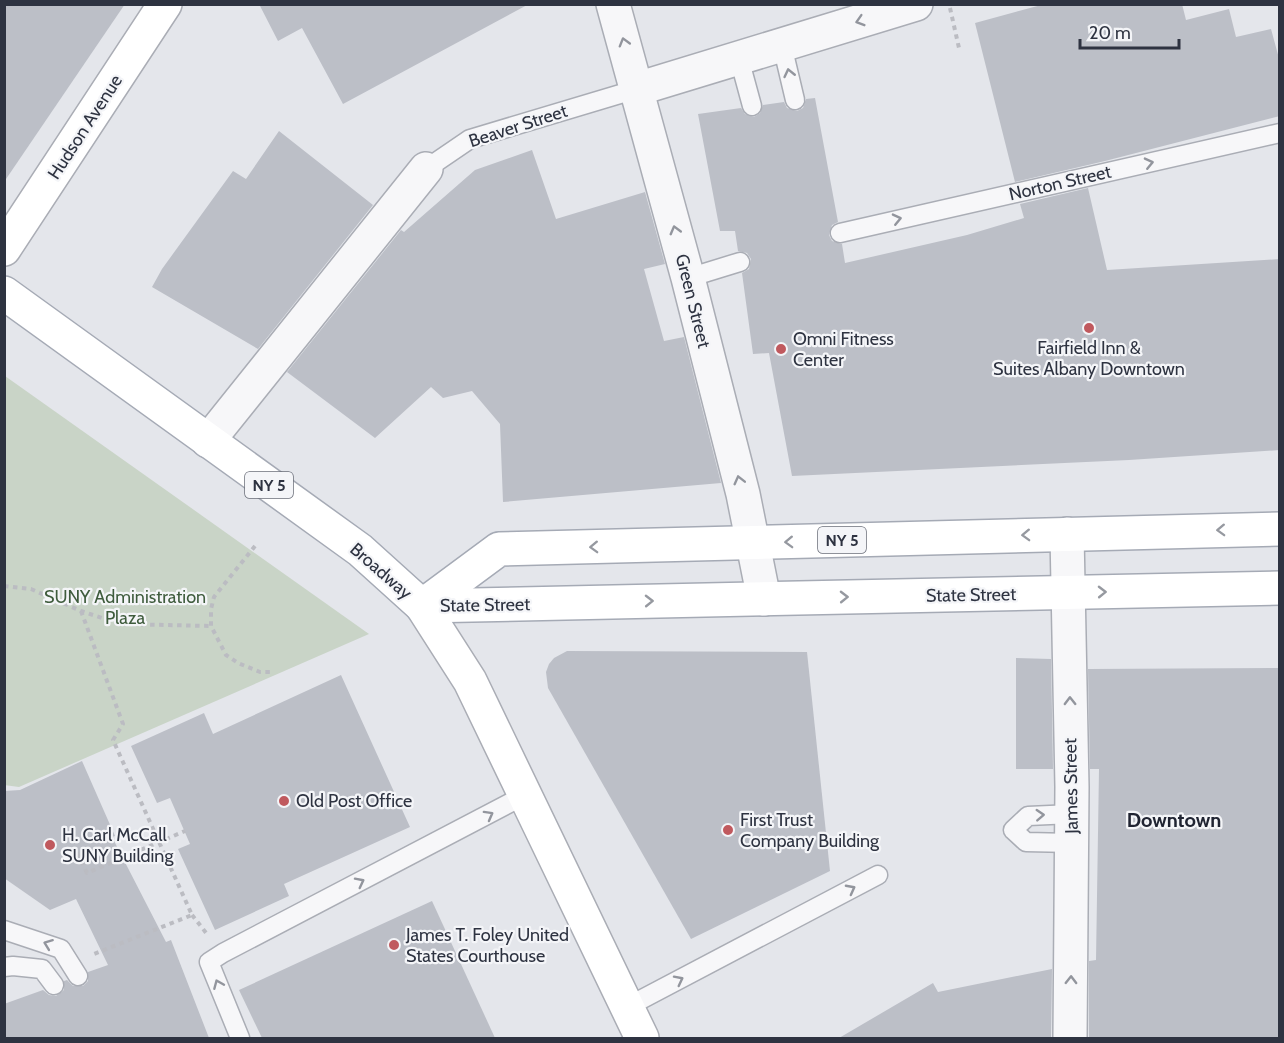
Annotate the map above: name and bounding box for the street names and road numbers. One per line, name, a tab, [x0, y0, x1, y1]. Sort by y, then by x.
street label: Hudson Avenue	[43, 70, 127, 184]
street label: Beaver Street	[466, 100, 570, 152]
street label: Norton Street	[1007, 161, 1113, 205]
street label: Green Street	[671, 252, 715, 350]
road number: NY 5	[245, 472, 293, 498]
road number: NY 5	[818, 527, 866, 553]
street label: Broadway	[345, 538, 417, 604]
street label: State Street	[926, 583, 1016, 607]
street label: State Street	[440, 593, 530, 617]
street label: James Street	[1059, 738, 1083, 835]

